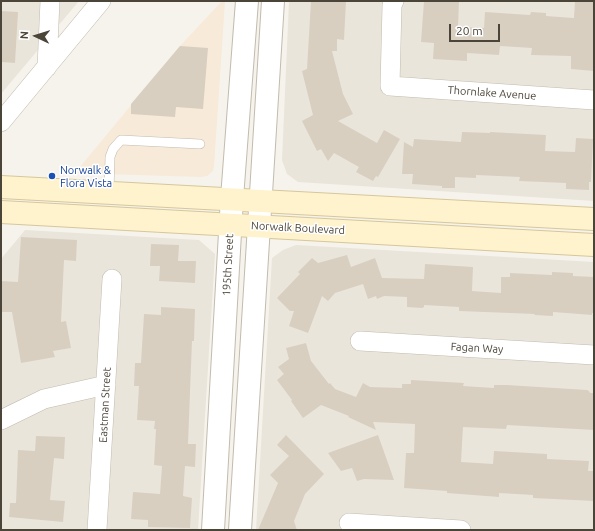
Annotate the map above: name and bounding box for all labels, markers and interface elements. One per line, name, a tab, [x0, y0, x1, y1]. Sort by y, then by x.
north arrow	[16, 16, 56, 56]
scale bar	[451, 16, 502, 42]
text: 20 m	[456, 24, 483, 37]
text: N	[18, 31, 30, 40]
street label: Thornlake Avenue	[447, 83, 537, 103]
place label: Norwalk & Flora Vista	[60, 163, 112, 189]
marker: Norwalk & Flora Vista	[47, 171, 57, 181]
street label: Norwalk Boulevard	[251, 219, 345, 237]
street label: 195th Street	[220, 233, 236, 297]
street label: Fagan Way	[450, 340, 504, 356]
street label: Eastman Street	[96, 367, 114, 443]

